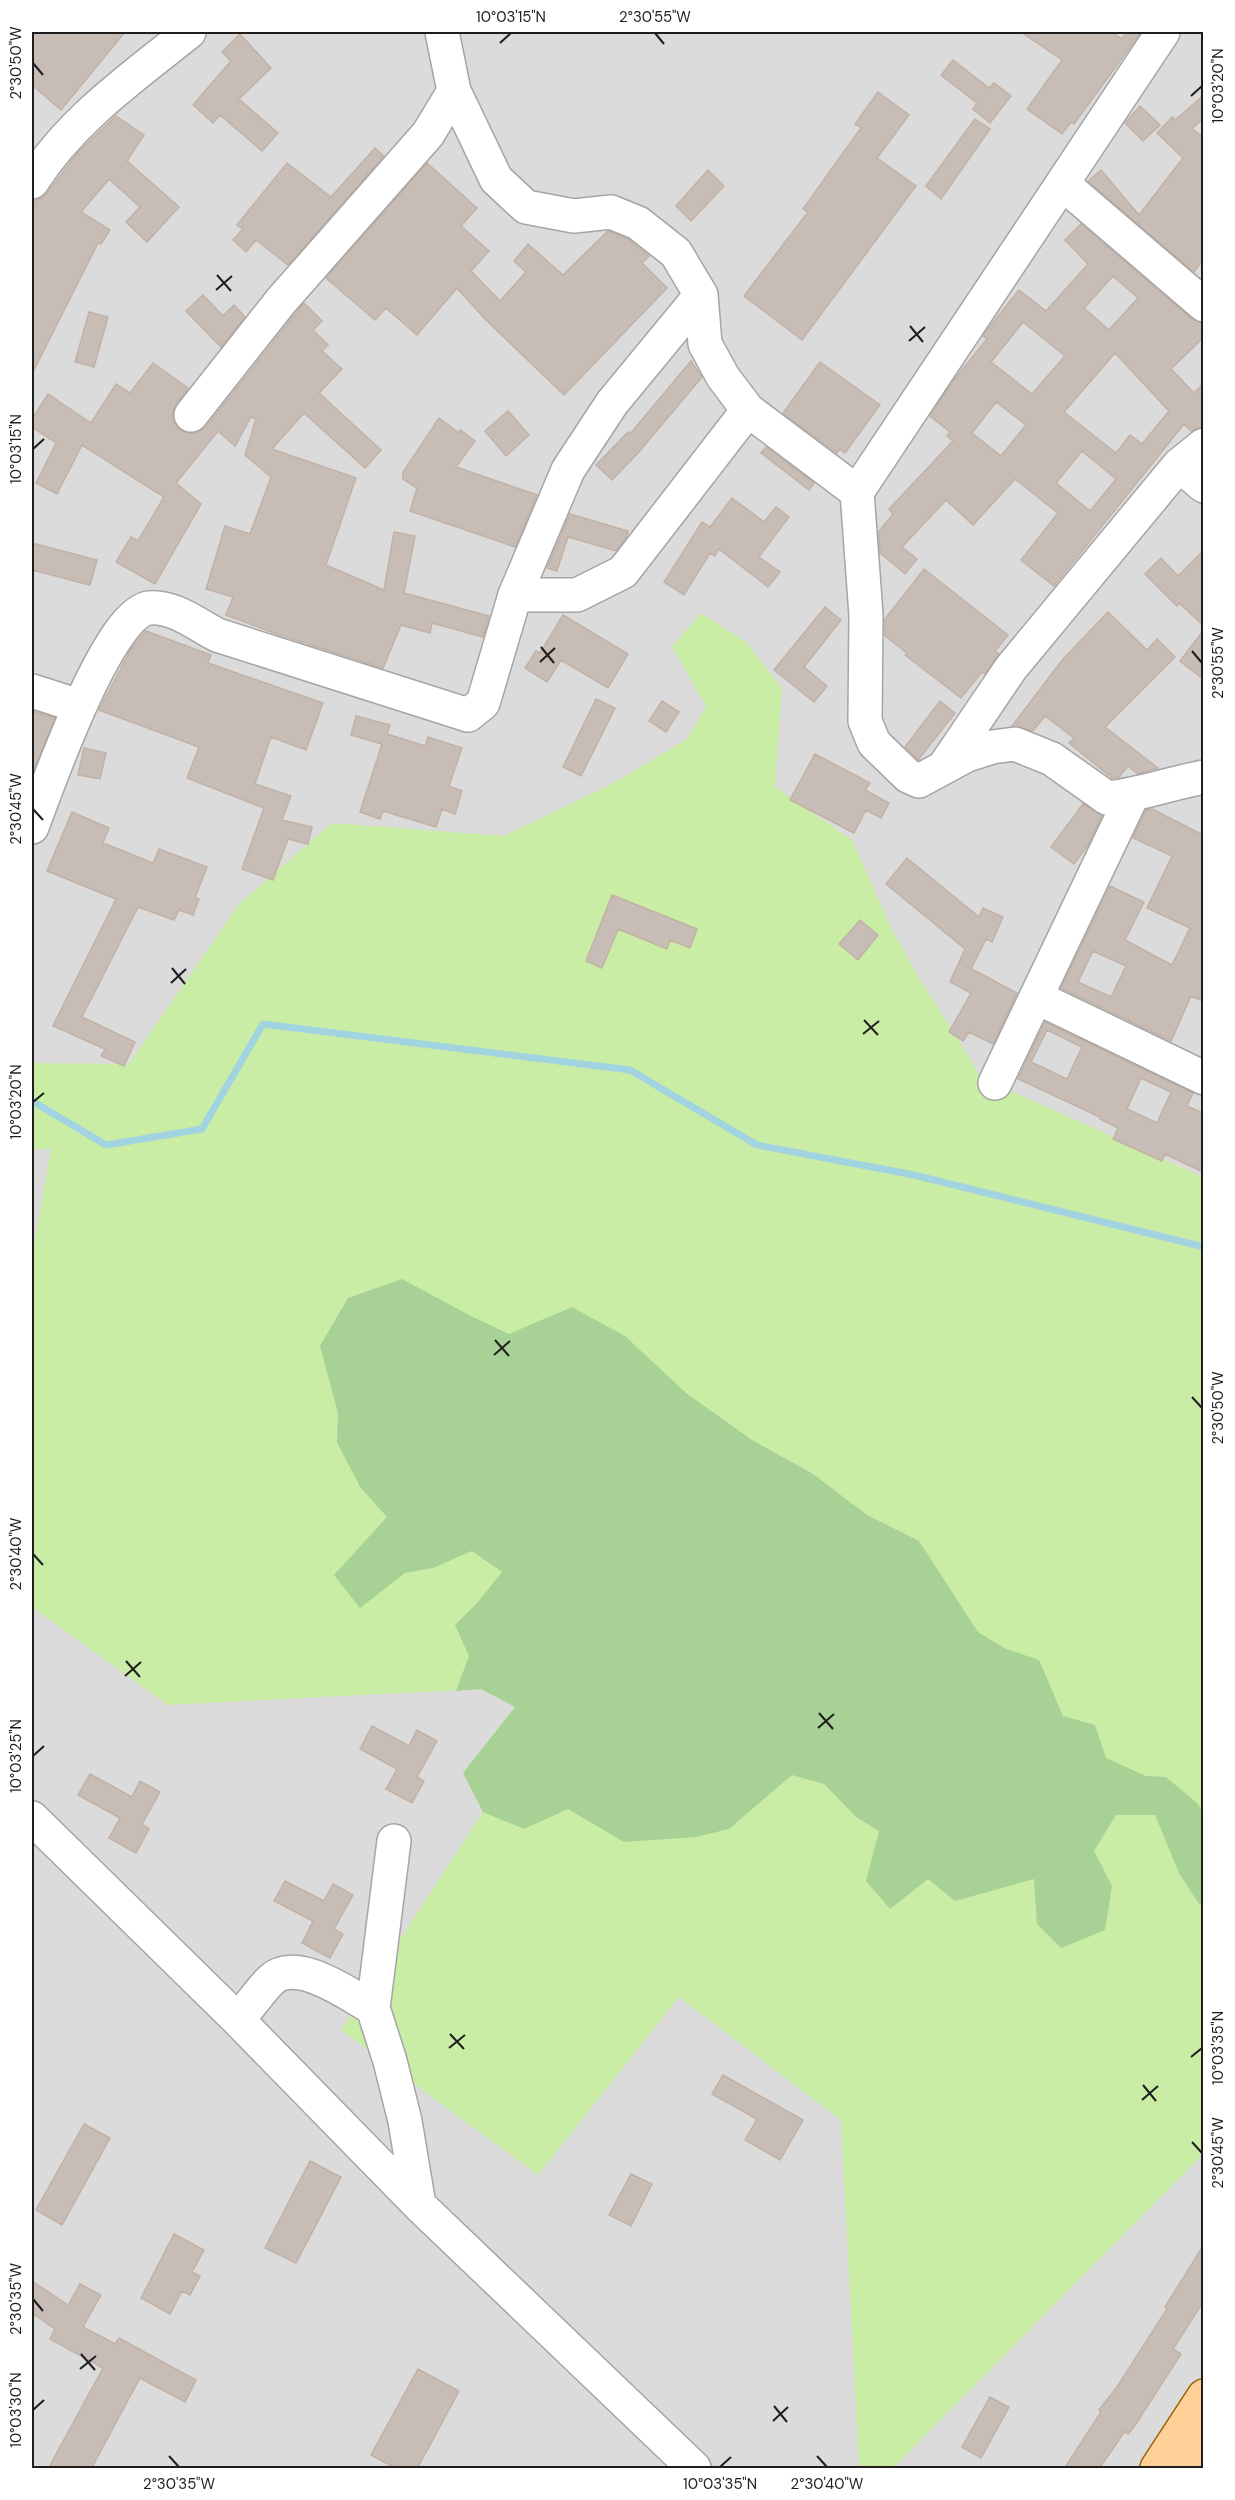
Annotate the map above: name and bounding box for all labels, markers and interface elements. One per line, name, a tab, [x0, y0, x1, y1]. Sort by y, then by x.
text: 10°03'15"N	[476, 7, 546, 27]
text: 2°30'55"W	[619, 7, 691, 27]
text: 2°30'50"W	[6, 26, 26, 100]
text: 10°03'20"N	[1208, 48, 1228, 124]
text: 10°03'15"N	[6, 414, 26, 484]
text: 2°30'55"W	[1208, 627, 1228, 699]
text: 2°30'45"W	[6, 773, 26, 845]
text: 10°03'20"N	[6, 1064, 26, 1140]
text: 2°30'50"W	[1208, 1371, 1228, 1445]
text: 2°30'40"W	[6, 1517, 26, 1590]
text: 10°03'25"N	[6, 1719, 26, 1793]
text: 10°03'35"N	[1208, 2011, 1228, 2085]
text: 2°30'45"W	[1208, 2117, 1228, 2189]
text: 2°30'35"W	[6, 2263, 26, 2335]
text: 10°03'30"N	[6, 2372, 26, 2448]
text: 2°30'35"W	[143, 2474, 215, 2494]
text: 10°03'35"N	[683, 2474, 757, 2494]
text: 2°30'40"W	[791, 2474, 864, 2494]

